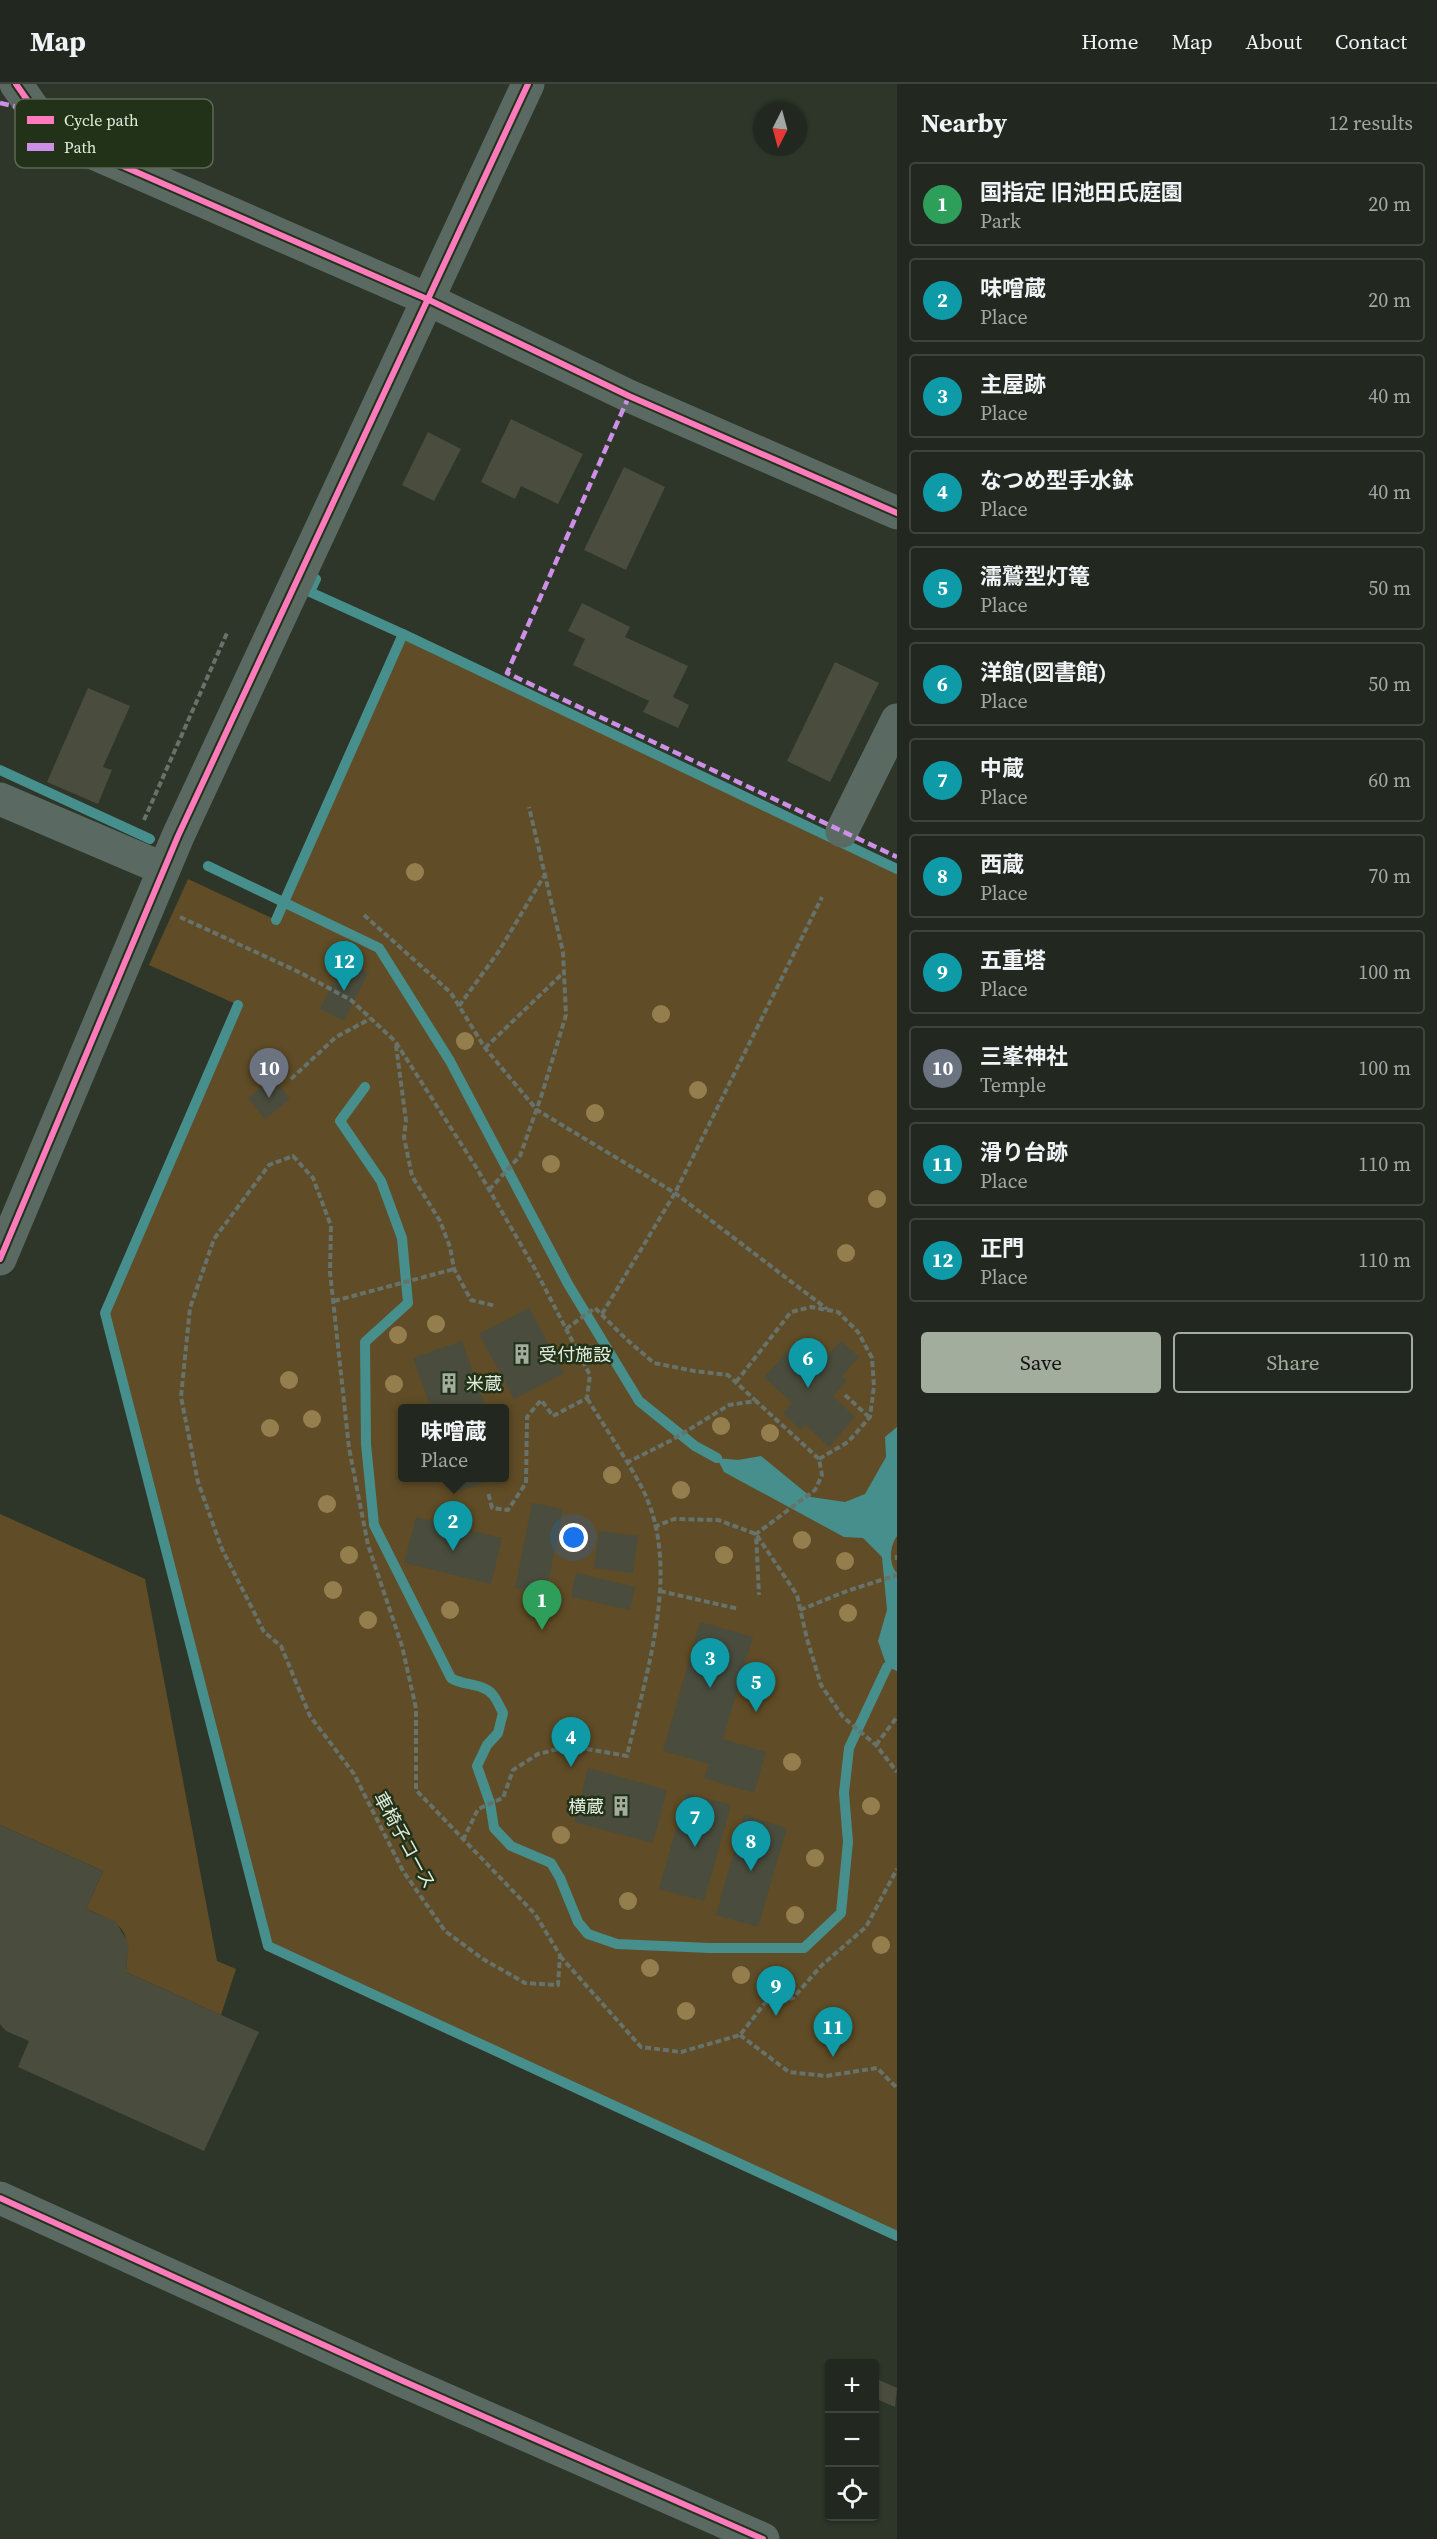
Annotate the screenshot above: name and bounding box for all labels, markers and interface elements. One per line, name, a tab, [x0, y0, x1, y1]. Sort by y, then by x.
text: Map	[30, 22, 86, 60]
text: Home	[1081, 27, 1139, 56]
text: Map	[1172, 27, 1213, 56]
text: About	[1246, 27, 1302, 56]
text: Contact	[1335, 27, 1407, 56]
legend	[15, 99, 213, 168]
north arrow	[753, 102, 807, 156]
text: Nearby	[921, 105, 1007, 141]
text: Cycle path	[64, 109, 139, 131]
text: 12 results	[1328, 109, 1413, 137]
text: Path	[64, 136, 97, 158]
text: 国指定 旧池田氏庭園	[980, 177, 1183, 207]
text: 1	[937, 190, 948, 218]
text: 20 m	[1368, 190, 1411, 218]
text: Park	[980, 207, 1021, 235]
text: 味噌蔵	[980, 273, 1046, 303]
text: 2	[937, 286, 948, 314]
text: 20 m	[1368, 286, 1411, 314]
text: Place	[980, 303, 1028, 331]
text: 主屋跡	[980, 369, 1046, 399]
text: 3	[937, 382, 948, 410]
text: 40 m	[1368, 382, 1411, 410]
text: Place	[980, 399, 1028, 427]
text: なつめ型手水鉢	[980, 465, 1134, 495]
text: 4	[937, 478, 948, 506]
text: 40 m	[1368, 478, 1411, 506]
text: Place	[980, 495, 1028, 523]
text: 濡鷲型灯篭	[980, 561, 1090, 591]
text: 5	[937, 574, 948, 602]
text: 50 m	[1368, 574, 1411, 602]
text: Place	[980, 591, 1028, 619]
text: 洋館(図書館)	[980, 657, 1107, 687]
text: 6	[937, 670, 948, 698]
text: 50 m	[1368, 670, 1411, 698]
text: Place	[980, 687, 1028, 715]
text: 中蔵	[980, 753, 1024, 783]
text: 7	[937, 766, 948, 794]
text: 60 m	[1368, 766, 1411, 794]
text: Place	[980, 783, 1028, 811]
text: 西蔵	[980, 849, 1024, 879]
text: 8	[937, 862, 948, 890]
text: 70 m	[1368, 862, 1411, 890]
text: Place	[980, 879, 1028, 907]
pin: 12	[324, 942, 364, 991]
text: 五重塔	[980, 945, 1046, 975]
text: 9	[937, 958, 948, 986]
text: 100 m	[1358, 958, 1411, 986]
text: Place	[980, 975, 1028, 1003]
text: 三峯神社	[980, 1041, 1068, 1071]
pin: 10	[250, 1048, 288, 1098]
text: 10	[932, 1054, 953, 1082]
text: 100 m	[1358, 1054, 1411, 1082]
text: Temple	[980, 1071, 1046, 1099]
text: 滑り台跡	[980, 1137, 1068, 1167]
text: 11	[932, 1150, 953, 1178]
text: 110 m	[1358, 1150, 1411, 1178]
text: Place	[980, 1167, 1028, 1195]
text: 正門	[980, 1233, 1024, 1263]
text: 12	[932, 1246, 953, 1274]
text: 110 m	[1358, 1246, 1411, 1274]
text: Place	[980, 1263, 1028, 1291]
button: Save	[921, 1332, 1161, 1393]
button: Share	[1173, 1332, 1413, 1393]
pin: 6	[788, 1338, 828, 1388]
building icon: 受付施設	[510, 1342, 534, 1366]
place label: 受付施設	[539, 1342, 611, 1367]
building icon: 米蔵	[437, 1371, 461, 1395]
place label: 米蔵	[466, 1371, 502, 1396]
popup	[398, 1404, 509, 1482]
text: 味噌蔵	[420, 1416, 487, 1446]
text: Place	[420, 1446, 468, 1474]
pin: 2	[434, 1502, 472, 1551]
your location	[559, 1523, 588, 1552]
pin: 1	[522, 1580, 562, 1630]
pin: 3	[690, 1638, 730, 1688]
pin: 5	[736, 1662, 776, 1712]
pin: 4	[552, 1718, 590, 1767]
street label: 車椅子コース	[368, 1787, 442, 1893]
place label: 横蔵	[568, 1794, 604, 1819]
building icon: 横蔵	[609, 1794, 633, 1818]
pin: 7	[676, 1798, 714, 1847]
pin: 8	[732, 1822, 771, 1871]
pin: 9	[756, 1966, 796, 2016]
pin: 11	[814, 2008, 852, 2057]
map controls	[825, 2359, 879, 2521]
button: +	[825, 2359, 879, 2413]
button: −	[825, 2413, 879, 2467]
button: locate	[825, 2467, 879, 2521]

